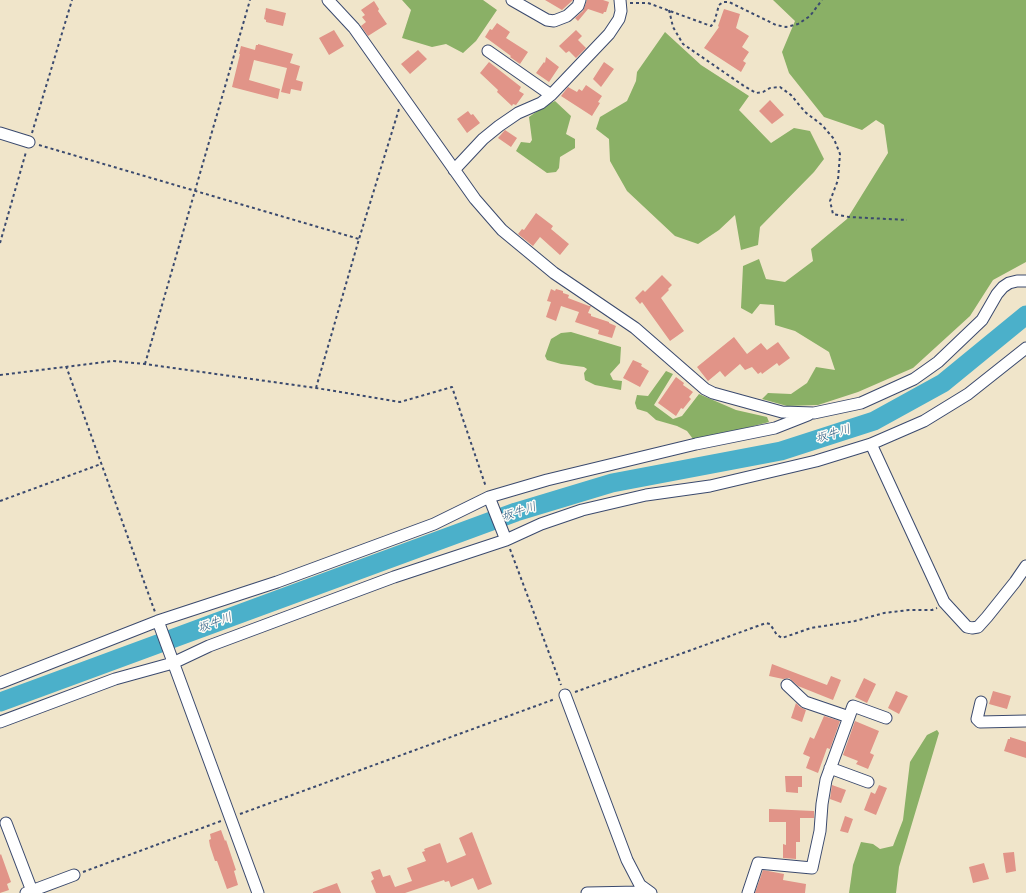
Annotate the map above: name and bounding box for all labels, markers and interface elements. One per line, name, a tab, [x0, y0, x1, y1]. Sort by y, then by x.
water label: 坂牛川	[814, 422, 852, 446]
water label: 坂牛川	[500, 500, 538, 524]
water label: 坂牛川	[196, 610, 234, 636]

